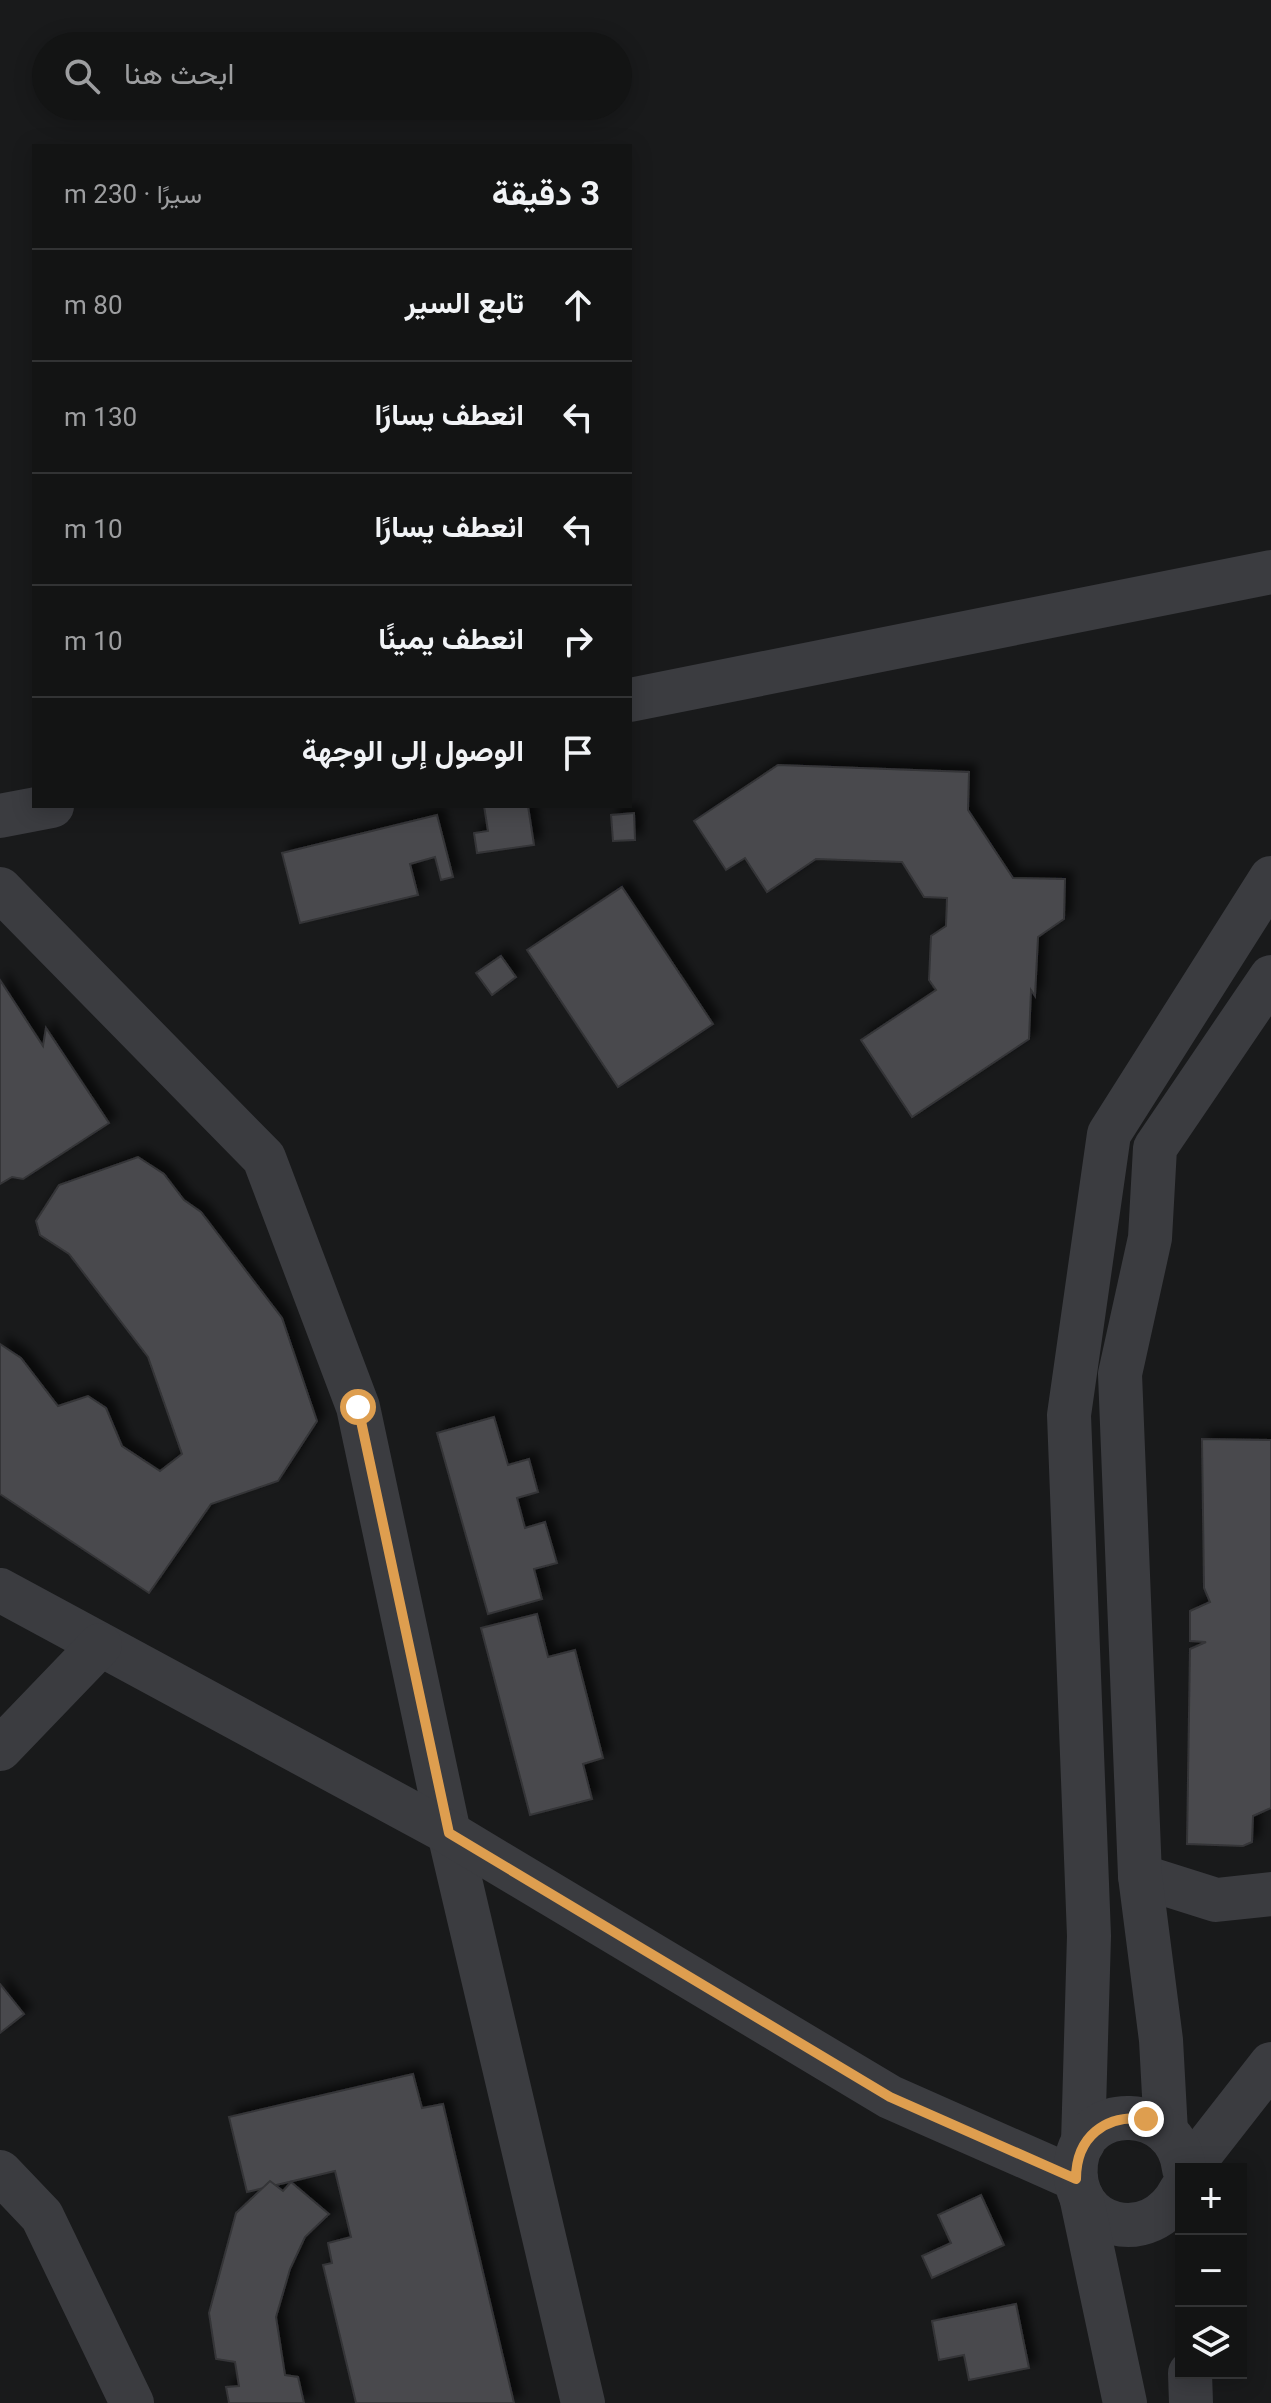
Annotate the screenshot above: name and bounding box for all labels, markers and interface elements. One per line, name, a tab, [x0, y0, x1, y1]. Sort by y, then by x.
search box	[32, 32, 632, 120]
icon: search	[60, 54, 104, 98]
text: ابحث هنا	[124, 56, 234, 91]
text: 3 دقيقة	[492, 173, 600, 213]
text: سيرًا · 230 m	[64, 179, 202, 209]
icon: ahead	[556, 283, 600, 327]
text: تابع السير	[405, 285, 524, 320]
text: 80 m	[64, 290, 123, 320]
icon: left	[556, 395, 600, 439]
text: انعطف يسارًا	[375, 397, 524, 432]
text: 130 m	[64, 402, 137, 432]
icon: left	[556, 507, 600, 551]
text: انعطف يسارًا	[375, 509, 524, 544]
text: 10 m	[64, 514, 123, 544]
icon: right	[556, 619, 600, 663]
text: انعطف يمينًا	[378, 621, 524, 656]
text: 10 m	[64, 626, 123, 656]
icon: arrive	[556, 731, 600, 775]
text: الوصول إلى الوجهة	[302, 733, 524, 768]
route start	[340, 1389, 376, 1425]
route end	[1128, 2101, 1164, 2137]
map controls	[1175, 2163, 1247, 2379]
button: +	[1175, 2163, 1247, 2235]
button: −	[1175, 2235, 1247, 2307]
button: layers	[1175, 2307, 1247, 2379]

